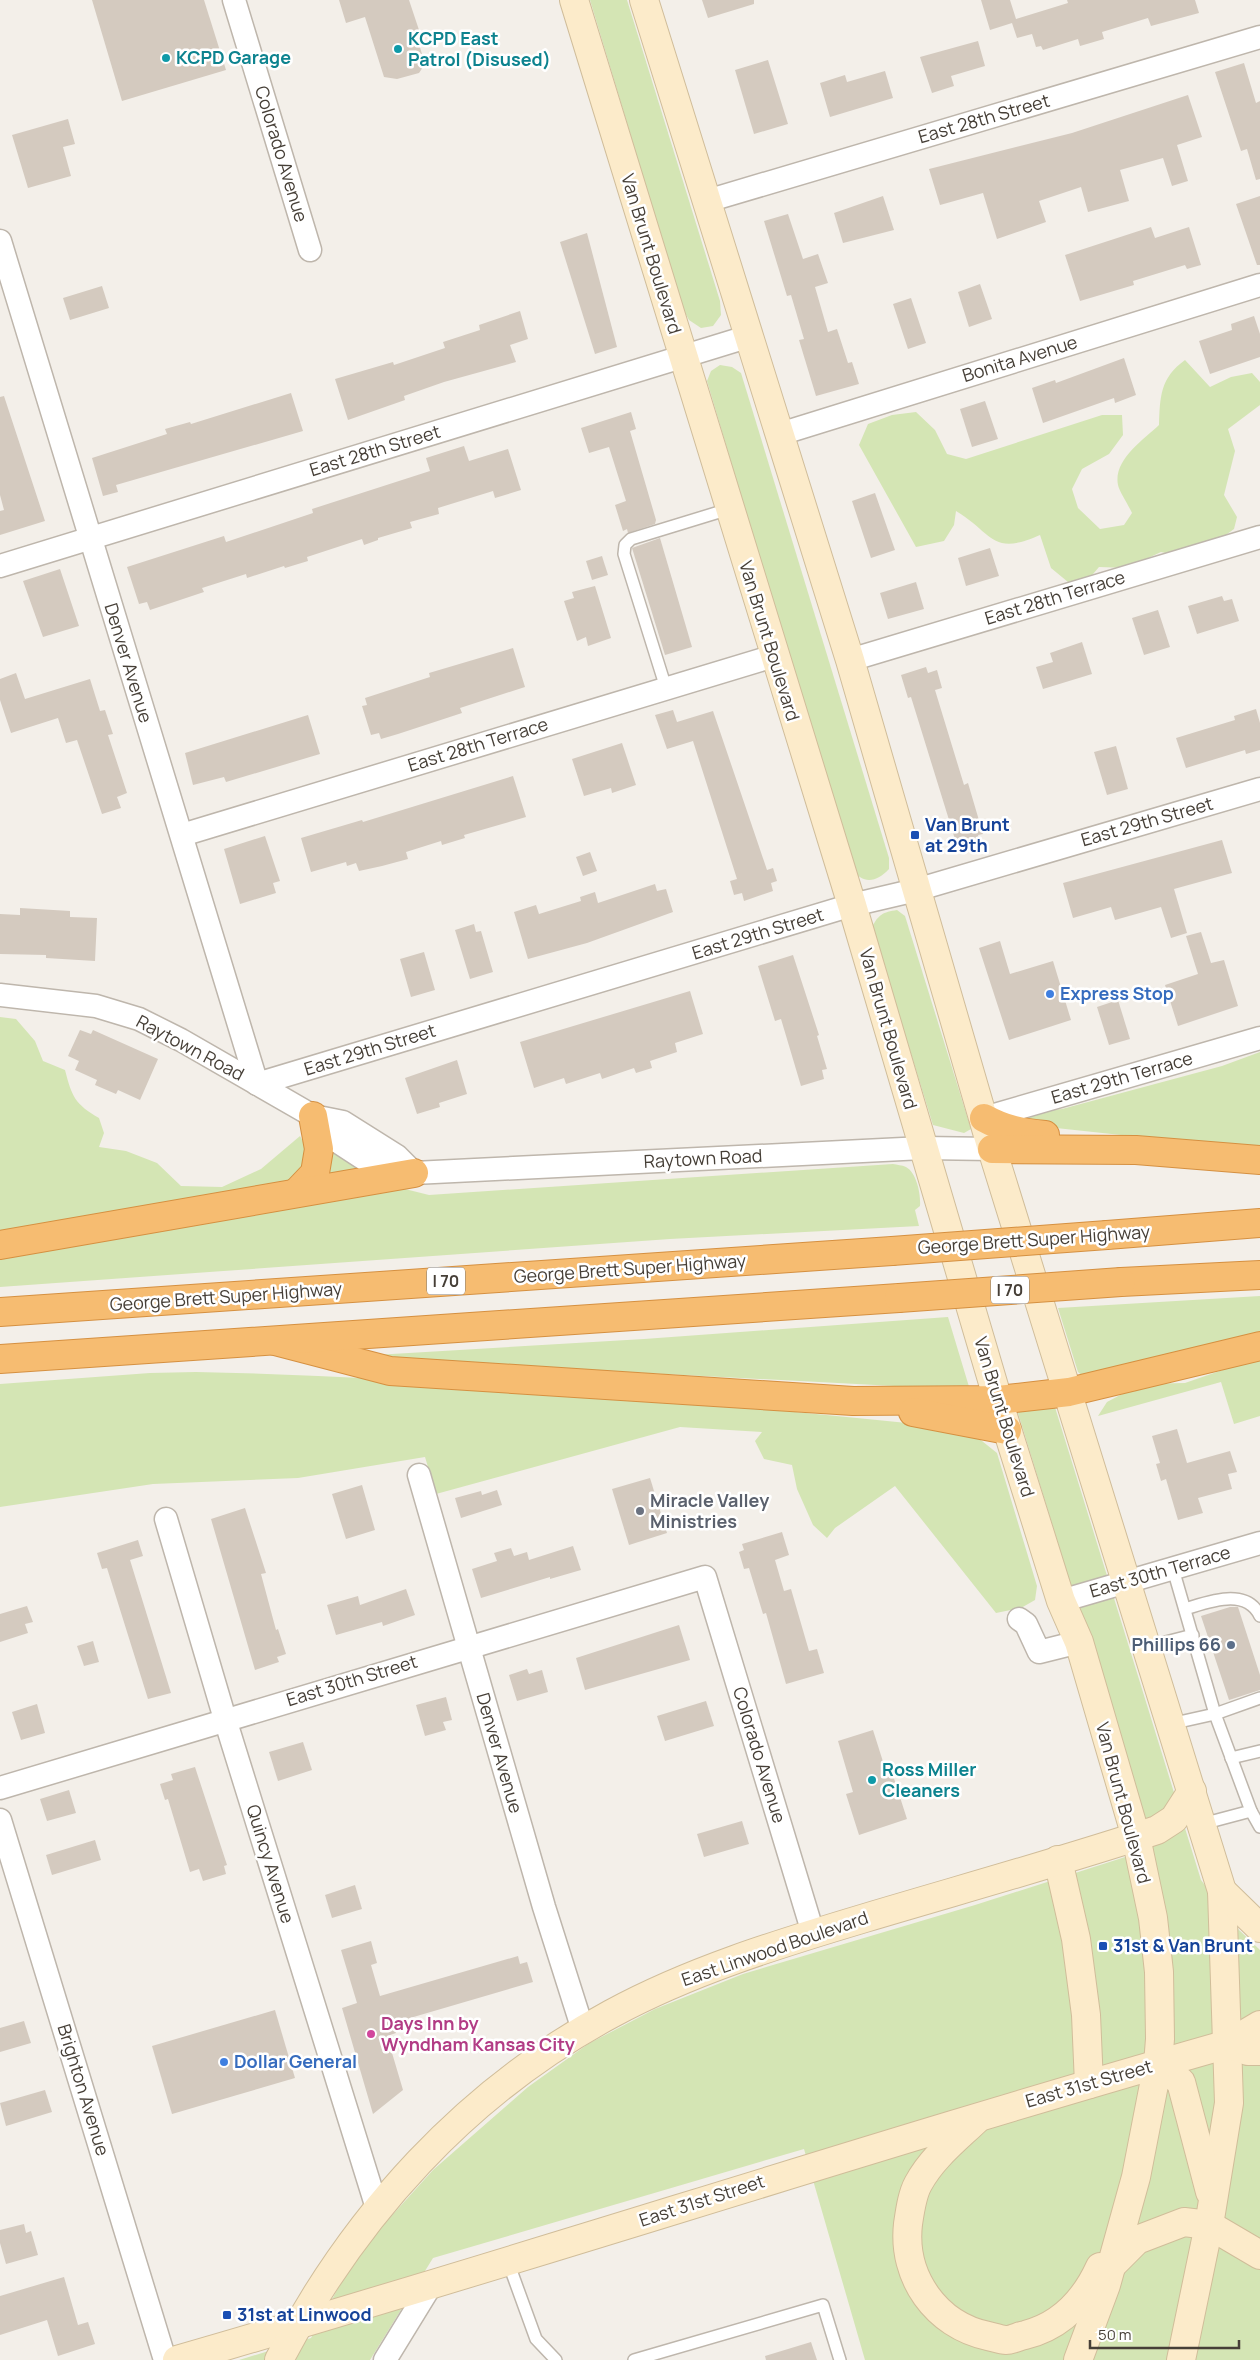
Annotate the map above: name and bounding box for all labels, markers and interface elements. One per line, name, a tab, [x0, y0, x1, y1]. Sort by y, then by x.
place label: KCPD East Patrol (Disused)	[408, 26, 551, 71]
marker: KCPD East Patrol (Disused)	[392, 43, 404, 55]
place label: KCPD Garage	[176, 45, 291, 69]
marker: KCPD Garage	[160, 52, 172, 64]
street label: Colorado Avenue	[250, 83, 314, 225]
street label: East 28th Street	[915, 88, 1052, 148]
street label: Van Brunt Boulevard	[616, 171, 688, 337]
street label: Bonita Avenue	[959, 329, 1080, 387]
street label: East 28th Street	[306, 419, 443, 481]
street label: Van Brunt Boulevard	[734, 558, 806, 724]
street label: East 28th Terrace	[982, 564, 1128, 630]
street label: Denver Avenue	[99, 600, 159, 726]
street label: East 28th Terrace	[405, 711, 551, 777]
street label: East 29th Street	[1078, 791, 1216, 851]
place label: Van Brunt at 29th	[925, 812, 1010, 857]
marker: Van Brunt at 29th	[909, 829, 921, 841]
street label: East 29th Street	[689, 902, 826, 964]
street label: Van Brunt Boulevard	[854, 945, 923, 1112]
place label: Express Stop	[1060, 981, 1174, 1005]
marker: Express Stop	[1044, 988, 1056, 1000]
street label: Raytown Road	[132, 1009, 249, 1086]
street label: East 29th Street	[301, 1018, 438, 1080]
street label: East 29th Terrace	[1048, 1045, 1195, 1109]
street label: Raytown Road	[643, 1143, 763, 1173]
street label: George Brett Super Highway	[917, 1219, 1151, 1259]
street label: George Brett Super Highway	[513, 1248, 747, 1288]
road number: I 70	[427, 1268, 465, 1294]
street label: George Brett Super Highway	[109, 1276, 343, 1316]
road number: I 70	[991, 1276, 1029, 1304]
street label: Van Brunt Boulevard	[969, 1334, 1041, 1500]
place label: Miracle Valley Ministries	[650, 1488, 769, 1533]
marker: Miracle Valley Ministries	[634, 1505, 646, 1517]
street label: East 30th Terrace	[1086, 1539, 1233, 1603]
place label: Phillips 66	[1131, 1632, 1221, 1656]
marker: Phillips 66	[1225, 1639, 1237, 1651]
street label: East 30th Street	[283, 1649, 420, 1711]
street label: Colorado Avenue	[728, 1684, 792, 1826]
street label: Denver Avenue	[471, 1690, 529, 1816]
street label: Van Brunt Boulevard	[1091, 1719, 1157, 1886]
place label: Ross Miller Cleaners	[882, 1757, 976, 1802]
marker: Ross Miller Cleaners	[866, 1774, 878, 1786]
street label: Quincy Avenue	[242, 1801, 300, 1926]
street label: East Linwood Boulevard	[678, 1905, 871, 1991]
place label: 31st & Van Brunt	[1113, 1933, 1253, 1957]
marker: 31st & Van Brunt	[1097, 1940, 1109, 1952]
place label: Days Inn by Wyndham Kansas City	[381, 2011, 575, 2056]
street label: Brighton Avenue	[53, 2021, 115, 2158]
marker: Days Inn by Wyndham Kansas City	[365, 2028, 377, 2040]
place label: Dollar General	[234, 2049, 357, 2073]
street label: East 31st Street	[1023, 2054, 1155, 2113]
marker: Dollar General	[218, 2056, 230, 2068]
street label: East 31st Street	[636, 2168, 768, 2232]
place label: 31st at Linwood	[237, 2302, 372, 2326]
marker: 31st at Linwood	[221, 2309, 233, 2321]
scale bar	[1090, 2318, 1239, 2350]
text: 50 m	[1098, 2324, 1132, 2345]

